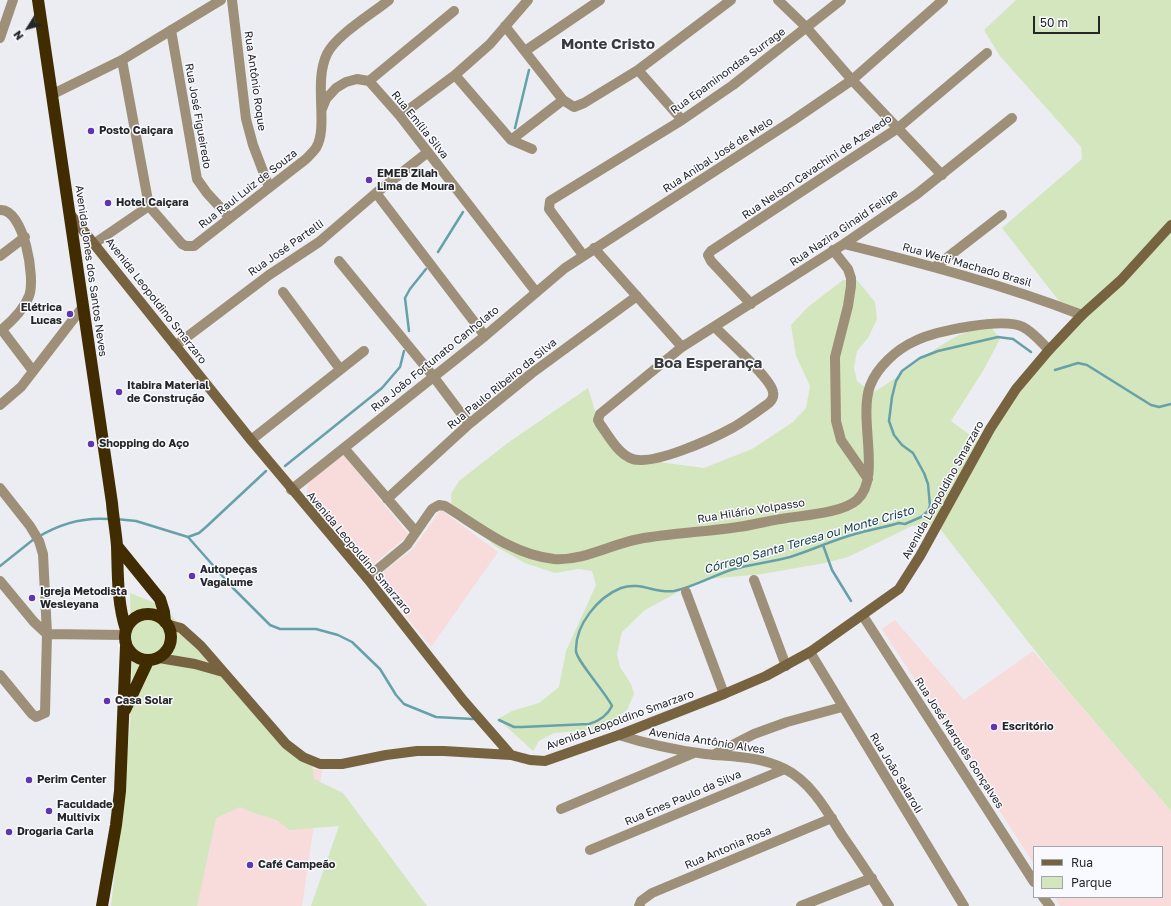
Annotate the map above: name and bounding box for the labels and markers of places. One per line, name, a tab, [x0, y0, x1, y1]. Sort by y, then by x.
place label: Posto Caiçara	[99, 124, 173, 138]
marker: Posto Caiçara	[86, 126, 96, 136]
place label: EMEB Zilah Lima de Moura	[377, 167, 454, 193]
marker: EMEB Zilah Lima de Moura	[364, 175, 374, 185]
place label: Hotel Caiçara	[116, 196, 189, 210]
marker: Hotel Caiçara	[103, 198, 113, 208]
place label: Elétrica Lucas	[21, 301, 62, 327]
marker: Elétrica Lucas	[65, 309, 75, 319]
place label: Itabira Material de Construção	[127, 379, 209, 405]
marker: Itabira Material de Construção	[114, 387, 124, 397]
place label: Shopping do Aço	[99, 437, 189, 451]
marker: Shopping do Aço	[86, 439, 96, 449]
place label: Autopeças Vagalume	[200, 563, 257, 589]
marker: Autopeças Vagalume	[187, 571, 197, 581]
place label: Igreja Metodista Wesleyana	[40, 585, 127, 611]
marker: Igreja Metodista Wesleyana	[27, 593, 37, 603]
place label: Casa Solar	[115, 694, 173, 708]
marker: Casa Solar	[102, 696, 112, 706]
place label: Escritório	[1002, 720, 1054, 734]
marker: Escritório	[989, 722, 999, 732]
place label: Perim Center	[37, 773, 107, 787]
marker: Perim Center	[24, 775, 34, 785]
place label: Faculdade Multivix	[57, 798, 113, 824]
marker: Faculdade Multivix	[44, 806, 54, 816]
place label: Drogaria Carla	[17, 825, 94, 839]
marker: Drogaria Carla	[4, 827, 14, 837]
place label: Café Campeão	[258, 858, 335, 872]
marker: Café Campeão	[245, 860, 255, 870]

